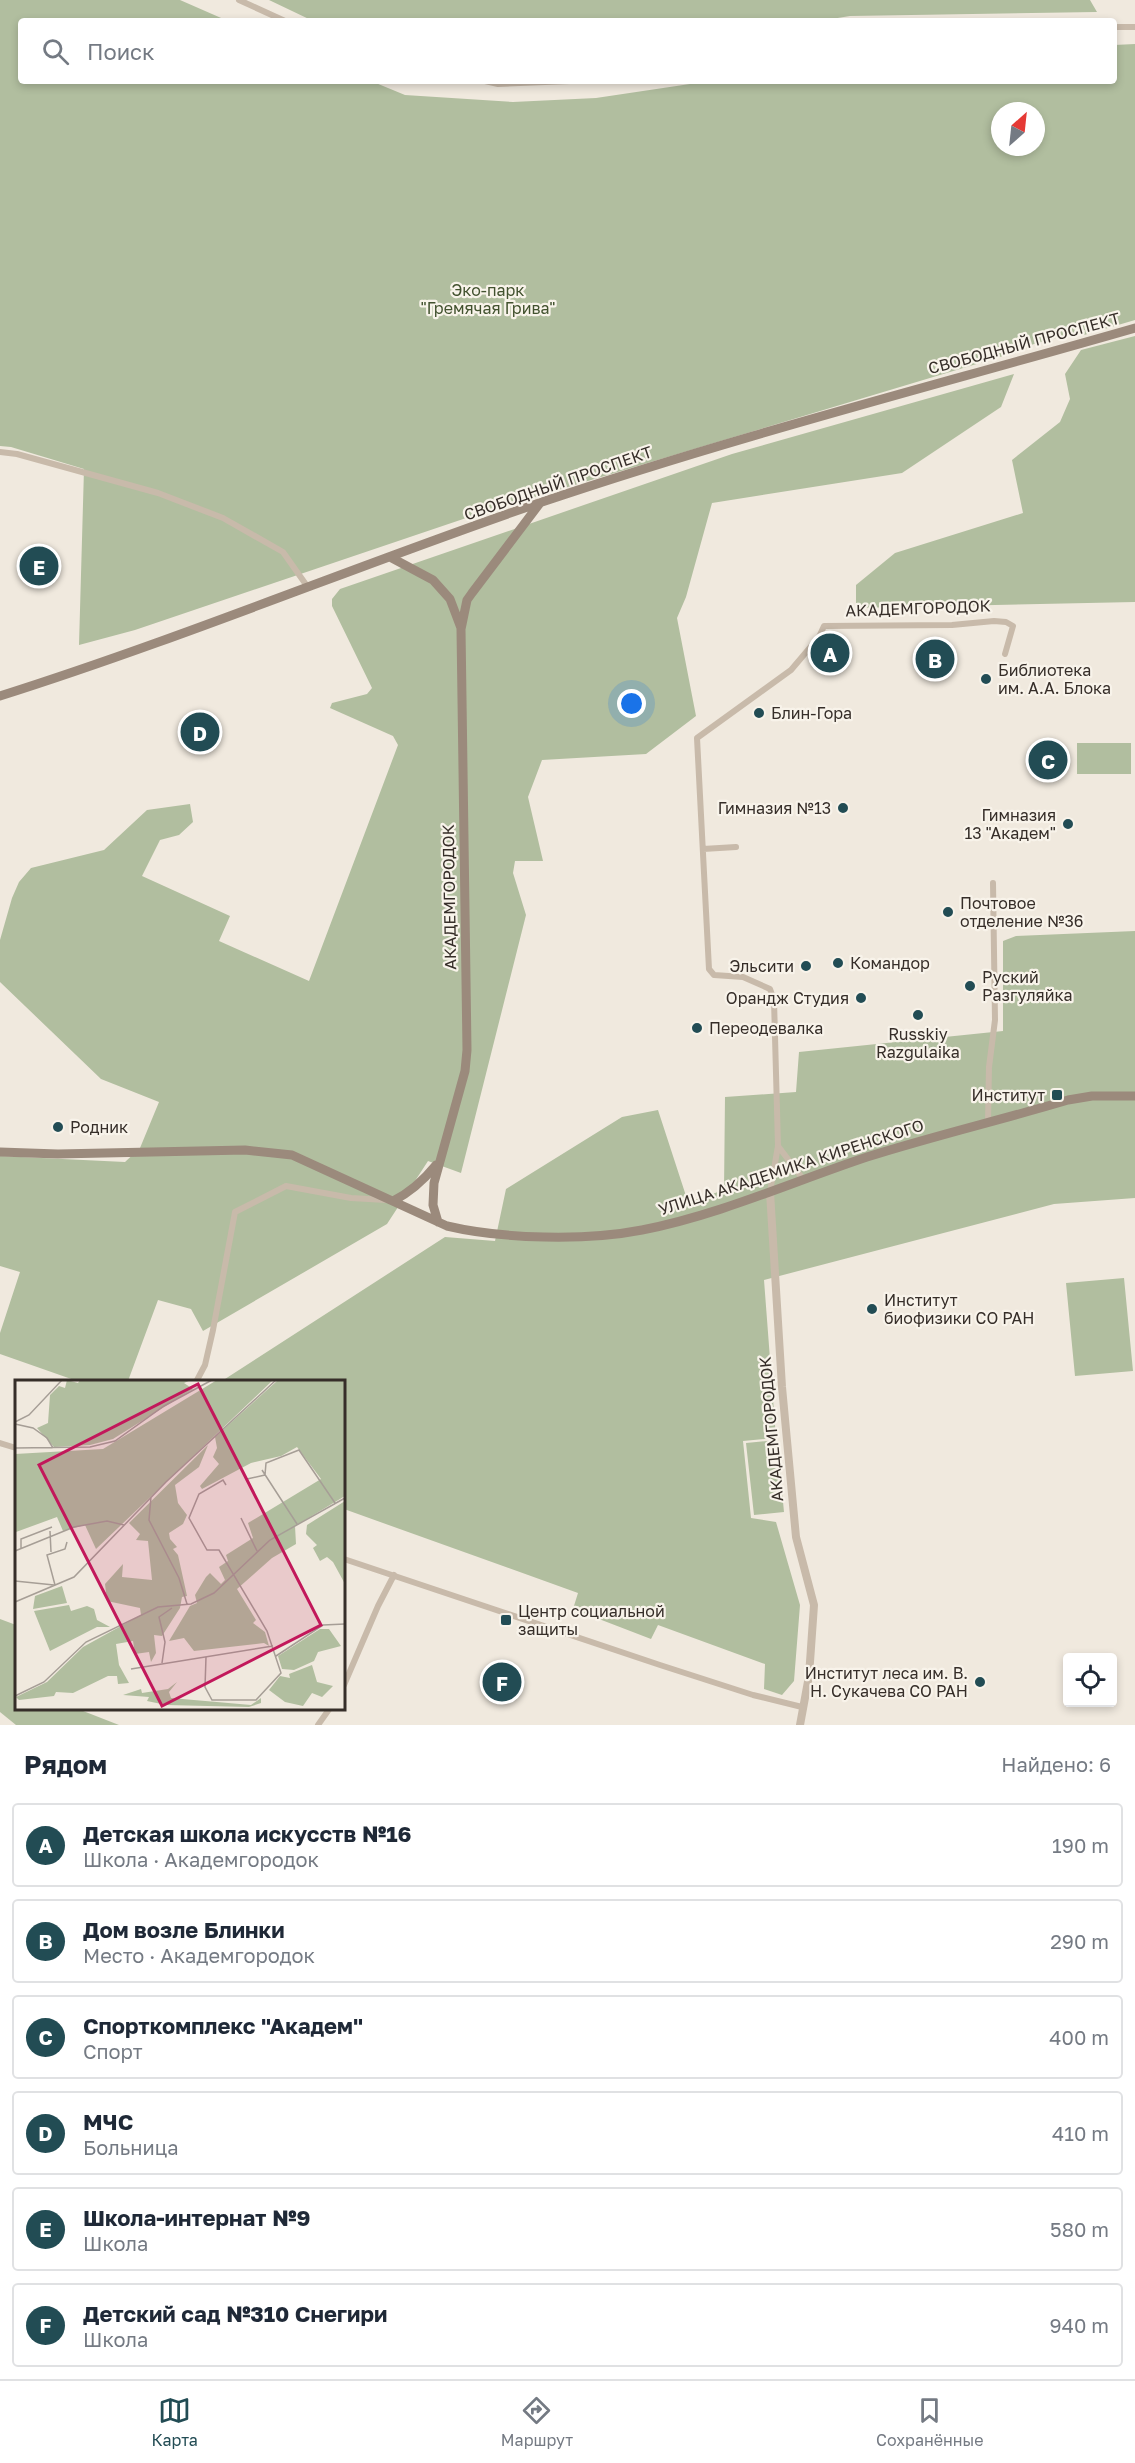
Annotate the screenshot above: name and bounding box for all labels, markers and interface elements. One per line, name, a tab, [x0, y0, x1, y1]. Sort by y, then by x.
search box	[18, 18, 1117, 84]
icon: search	[39, 35, 72, 68]
text: Поиск	[87, 38, 155, 65]
north arrow	[991, 102, 1045, 156]
park label: Эко-парк "Гремячая Грива"	[420, 280, 556, 318]
street label: СВОБОДНЫЙ ПРОСПЕКТ	[926, 308, 1122, 378]
street label: СВОБОДНЫЙ ПРОСПЕКТ	[461, 441, 655, 525]
pin: E	[20, 544, 58, 588]
street label: АКАДЕМГОРОДОК	[845, 595, 991, 621]
pin: A	[810, 630, 850, 676]
pin: B	[916, 636, 954, 682]
place label: Библиотека им. А.А. Блока	[998, 660, 1111, 698]
marker: Библиотека им. А.А. Блока	[979, 672, 993, 686]
your location	[617, 689, 646, 718]
place label: Блин-Гора	[771, 703, 852, 723]
marker: Блин-Гора	[752, 706, 766, 720]
pin: D	[180, 710, 220, 754]
pin: C	[1028, 738, 1068, 783]
place label: Гимназия №13	[718, 798, 831, 818]
marker: Гимназия №13	[836, 801, 850, 815]
place label: Гимназия 13 "Академ"	[964, 805, 1056, 843]
marker: Гимназия 13 "Академ"	[1061, 817, 1075, 831]
street label: АКАДЕМГОРОДОК	[438, 824, 460, 970]
place label: Почтовое отделение №36	[960, 893, 1083, 931]
marker: Почтовое отделение №36	[941, 905, 955, 919]
place label: Командор	[850, 953, 930, 973]
place label: Эльсити	[730, 956, 794, 976]
marker: Командор	[831, 956, 845, 970]
marker: Эльсити	[799, 959, 813, 973]
place label: Руский Разгуляйка	[982, 967, 1073, 1005]
marker: Руский Разгуляйка	[963, 979, 977, 993]
place label: Орандж Студия	[726, 988, 849, 1008]
marker: Орандж Студия	[854, 991, 868, 1005]
marker: Russkiy Razgulaika	[911, 1008, 925, 1022]
place label: Переодевалка	[709, 1018, 823, 1038]
marker: Переодевалка	[690, 1021, 704, 1035]
place label: Russkiy Razgulaika	[876, 1024, 960, 1062]
place label: Институт	[971, 1085, 1045, 1105]
marker: Институт	[1050, 1088, 1064, 1102]
street label: УЛИЦА АКАДЕМИКА КИРЕНСКОГО	[656, 1115, 926, 1219]
place label: Родник	[70, 1117, 128, 1137]
marker: Родник	[51, 1120, 65, 1134]
place label: Институт биофизики СО РАН	[884, 1290, 1034, 1328]
marker: Институт биофизики СО РАН	[865, 1302, 879, 1316]
street label: АКАДЕМГОРОДОК	[755, 1356, 787, 1502]
inset map	[15, 1380, 345, 1710]
place label: Центр социальной защиты	[518, 1601, 665, 1639]
marker: Центр социальной защиты	[499, 1613, 513, 1627]
map controls	[1063, 1653, 1117, 1707]
button: locate	[1063, 1653, 1117, 1707]
pin: F	[482, 1660, 522, 1704]
place label: Институт леса им. В. Н. Сукачева СО РАН	[805, 1663, 968, 1701]
marker: Институт леса им. В. Н. Сукачева СО РАН	[973, 1675, 987, 1689]
text: Рядом	[24, 1749, 107, 1780]
text: Найдено: 6	[1001, 1752, 1111, 1776]
text: Детская школа искусств №16	[83, 1820, 412, 1847]
text: A	[38, 1833, 53, 1857]
text: 190 m	[1052, 1833, 1109, 1857]
text: Школа · Академгородок	[83, 1847, 319, 1871]
text: Дом возле Блинки	[83, 1916, 285, 1943]
text: B	[38, 1929, 53, 1953]
text: 290 m	[1050, 1929, 1109, 1953]
text: Место · Академгородок	[83, 1943, 315, 1967]
text: Спорткомплекс "Академ"	[83, 2012, 363, 2039]
text: C	[38, 2025, 53, 2049]
text: 400 m	[1049, 2025, 1109, 2049]
text: Спорт	[83, 2039, 143, 2063]
text: МЧС	[83, 2108, 133, 2135]
text: D	[38, 2121, 53, 2145]
text: 410 m	[1052, 2121, 1109, 2145]
text: Больница	[83, 2135, 179, 2159]
text: Школа-интернат №9	[83, 2204, 310, 2231]
text: E	[39, 2217, 52, 2241]
text: 580 m	[1050, 2217, 1109, 2241]
text: Школа	[83, 2231, 148, 2255]
text: Детский сад №310 Снегири	[83, 2300, 387, 2327]
text: F	[40, 2313, 51, 2337]
text: 940 m	[1050, 2313, 1109, 2337]
text: Школа	[83, 2327, 148, 2351]
tab: Карта	[152, 2394, 198, 2450]
tab: Маршрут	[501, 2394, 573, 2450]
tab: Сохранённые	[876, 2394, 983, 2450]

